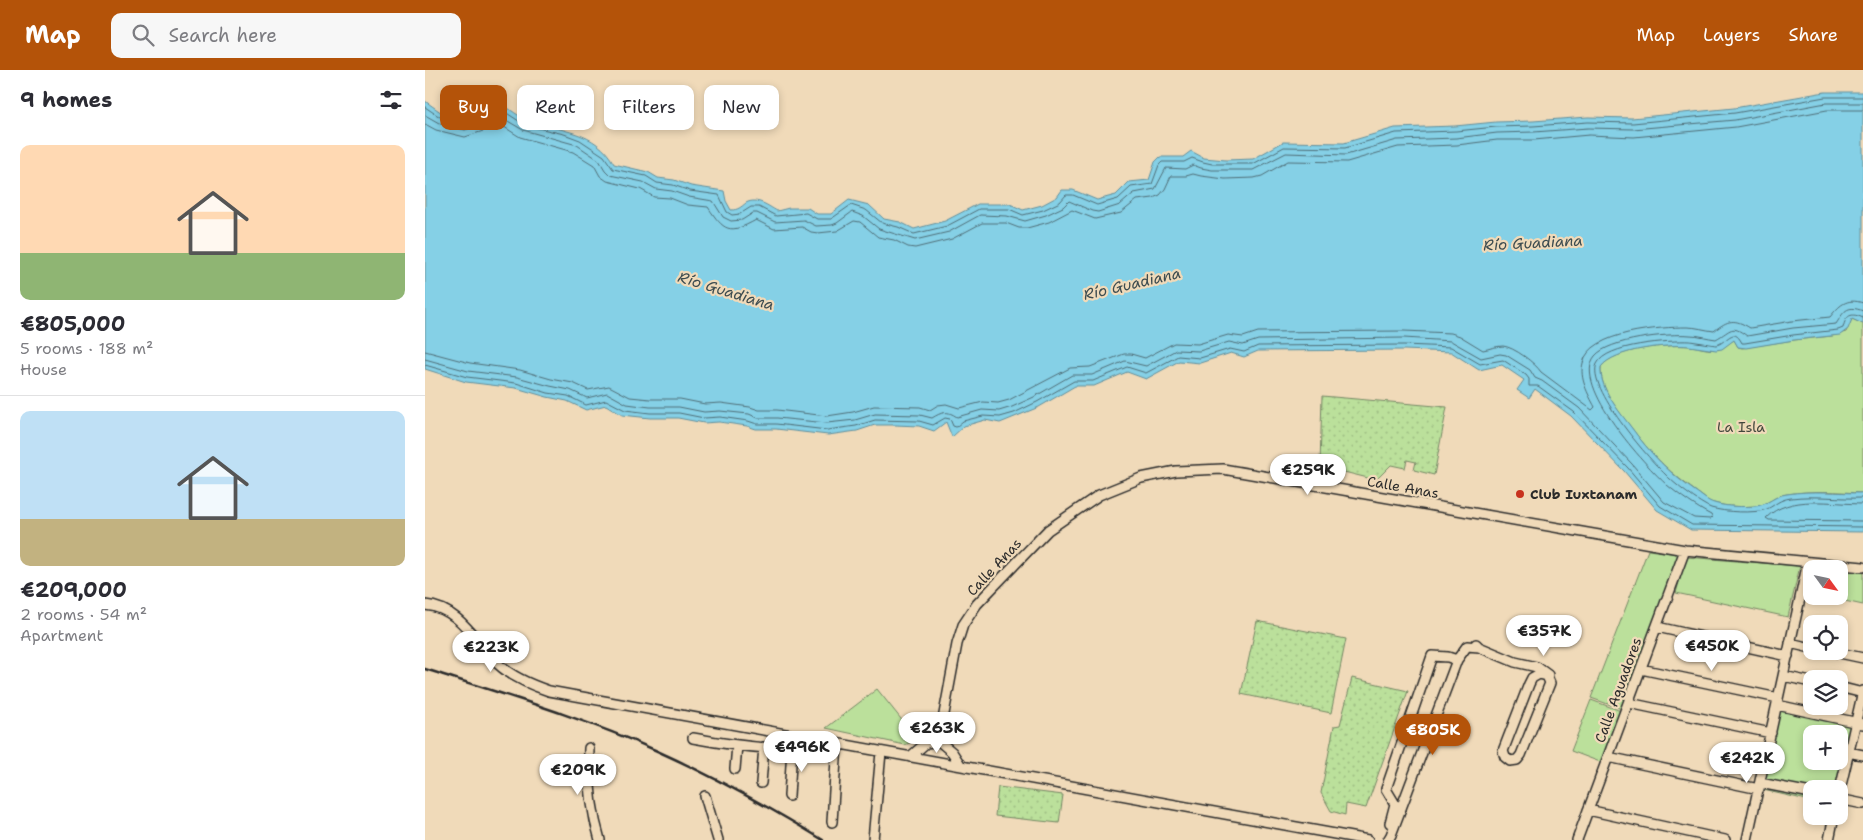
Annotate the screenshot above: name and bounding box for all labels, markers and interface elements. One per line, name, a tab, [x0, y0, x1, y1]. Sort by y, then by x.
search box	[111, 13, 461, 58]
text: Map	[25, 19, 81, 51]
icon: search	[129, 21, 157, 49]
text: Search here	[169, 23, 277, 48]
text: Map	[1637, 23, 1675, 47]
text: Layers	[1703, 23, 1760, 47]
text: Share	[1788, 23, 1838, 47]
chip: Buy	[440, 85, 507, 130]
chip: Rent	[517, 85, 594, 130]
chip: Filters	[604, 85, 694, 130]
chip: New	[704, 85, 779, 130]
text: 9 homes	[20, 86, 112, 114]
icon: filters	[377, 86, 405, 114]
icon: home	[168, 178, 258, 268]
water label: Río Guadiana	[1483, 230, 1583, 256]
water label: Río Guadiana	[1081, 263, 1183, 305]
water label: Río Guadiana	[676, 267, 776, 315]
text: €805,000	[20, 310, 125, 338]
text: 5 rooms · 188 m²	[20, 338, 153, 359]
text: House	[20, 359, 67, 380]
park label: La Isla	[1717, 418, 1765, 436]
icon: home	[168, 443, 258, 533]
pin: €259K	[1273, 454, 1343, 496]
text: €259K	[1281, 459, 1335, 480]
street label: Calle Anas	[1366, 472, 1440, 502]
place label: Club Iuxtanam	[1530, 485, 1638, 503]
marker: Club Iuxtanam	[1514, 488, 1526, 500]
street label: Calle Anas	[963, 534, 1025, 600]
north arrow	[1803, 560, 1847, 605]
map controls	[1803, 560, 1848, 825]
text: €209,000	[20, 576, 127, 604]
text: 2 rooms · 54 m²	[20, 604, 147, 625]
pin: €357K	[1509, 614, 1579, 657]
button: locate	[1803, 615, 1848, 660]
text: €357K	[1517, 620, 1571, 641]
text: Apartment	[20, 625, 103, 646]
pin: €223K	[456, 630, 526, 673]
pin: €450K	[1677, 630, 1747, 672]
street label: Calle Aguadores	[1591, 635, 1645, 745]
text: €450K	[1685, 635, 1739, 656]
text: €223K	[463, 636, 519, 657]
button: layers	[1803, 670, 1848, 715]
pin: €263K	[902, 712, 972, 754]
pin: €805K	[1398, 714, 1468, 756]
text: €263K	[910, 717, 964, 738]
text: €805K	[1406, 719, 1460, 740]
button: +	[1803, 725, 1848, 770]
pin: €496K	[767, 730, 837, 773]
text: €496K	[774, 736, 830, 757]
pin: €242K	[1712, 742, 1782, 784]
text: €242K	[1720, 747, 1774, 768]
pin: €209K	[543, 754, 613, 796]
text: €209K	[550, 759, 606, 780]
button: −	[1803, 780, 1848, 825]

